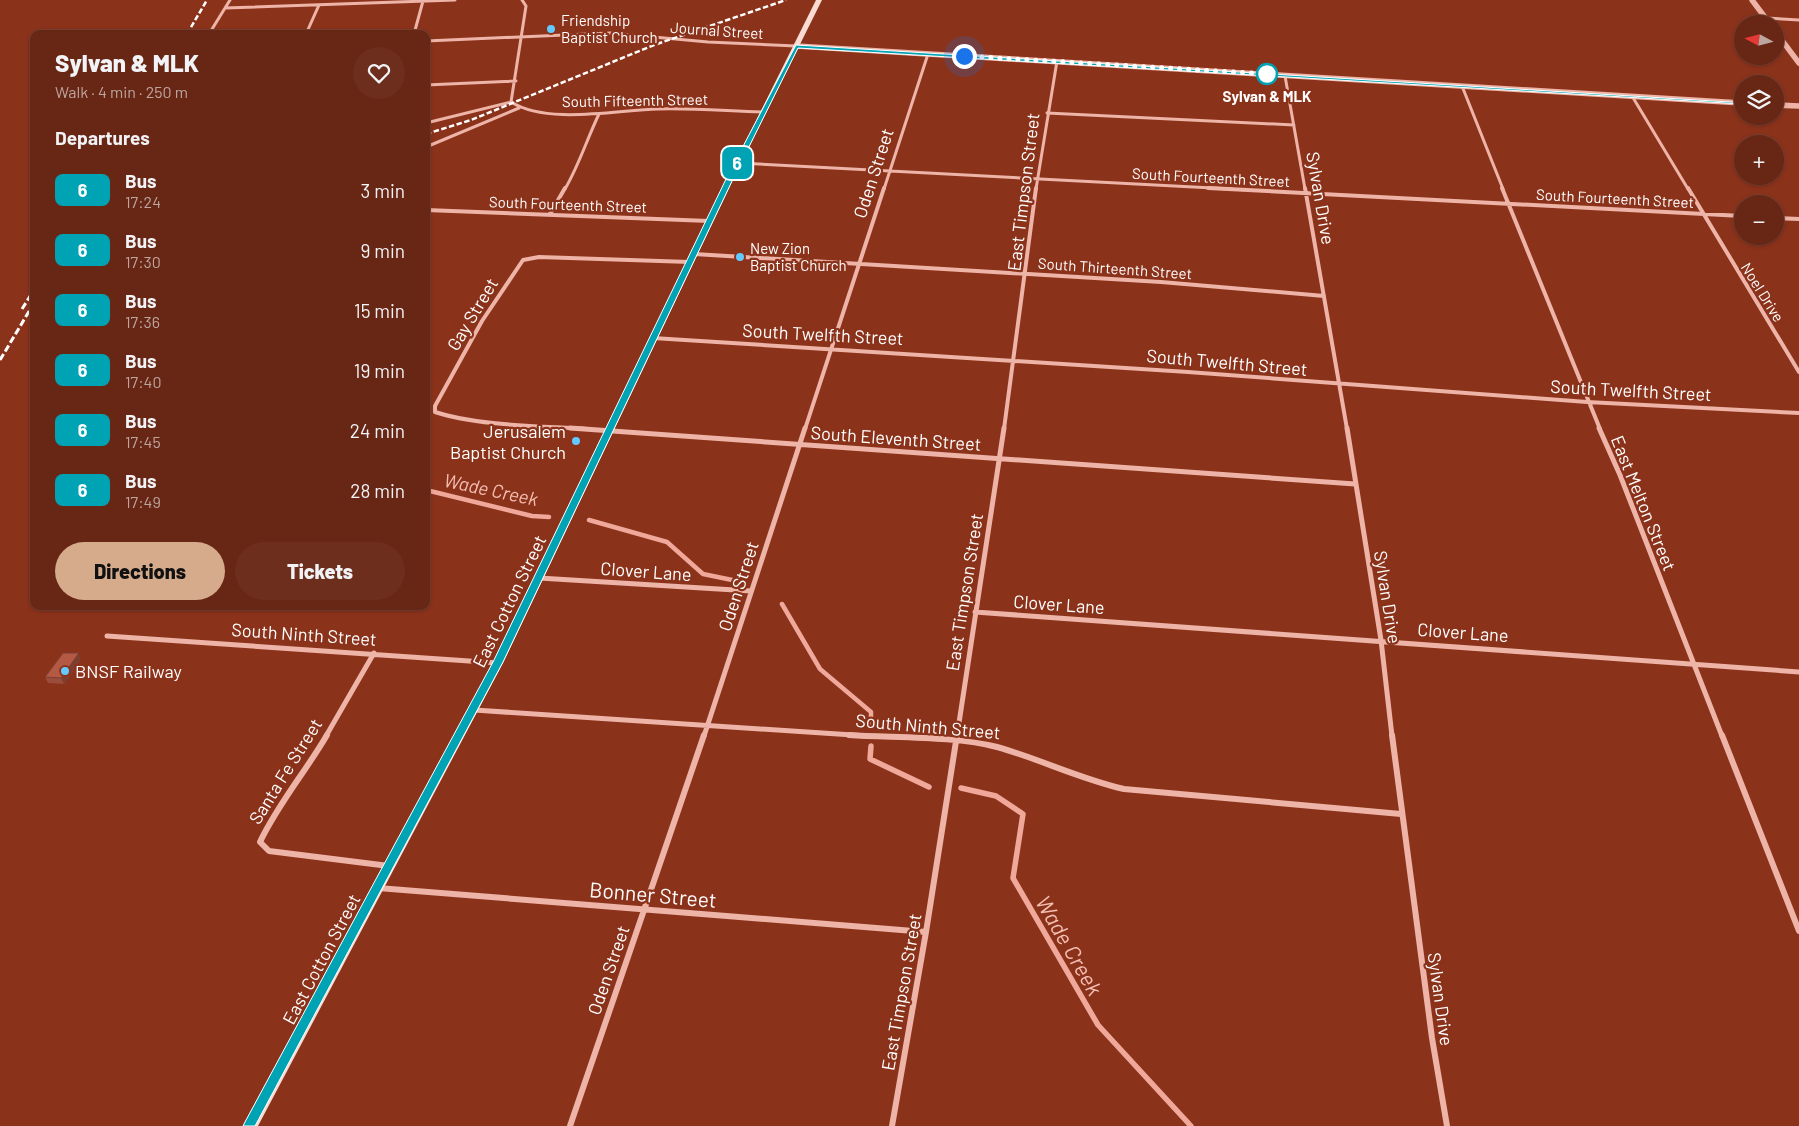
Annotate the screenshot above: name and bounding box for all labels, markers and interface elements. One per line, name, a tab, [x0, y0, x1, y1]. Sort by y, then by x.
place label: Friendship Baptist Church	[561, 11, 658, 46]
north arrow	[1734, 15, 1784, 65]
map controls	[1734, 15, 1784, 245]
street label: Journal Street	[670, 18, 764, 42]
marker: Friendship Baptist Church	[545, 23, 557, 35]
your location	[952, 44, 977, 69]
button: heart	[353, 47, 405, 99]
text: Sylvan & MLK	[55, 48, 199, 77]
marker: Sylvan & MLK	[1256, 63, 1278, 85]
button: layers	[1734, 75, 1784, 125]
text: Walk · 4 min · 250 m	[55, 82, 188, 101]
place label: Sylvan & MLK	[1223, 87, 1312, 105]
street label: South Fifteenth Street	[562, 90, 708, 110]
street label: East Timpson Street	[1002, 112, 1044, 272]
street label: Oden Street	[848, 125, 898, 221]
text: Departures	[55, 126, 150, 149]
button: +	[1734, 135, 1784, 185]
line badge: 6	[721, 147, 753, 179]
street label: Sylvan Drive	[1302, 150, 1340, 246]
text: 6	[732, 152, 742, 174]
street label: South Fourteenth Street	[1132, 164, 1290, 190]
text: Bus	[125, 169, 157, 192]
text: 6	[78, 179, 87, 201]
text: 3 min	[361, 179, 405, 202]
street label: South Fourteenth Street	[1536, 185, 1694, 211]
text: 17:24	[125, 192, 161, 211]
street label: South Fourteenth Street	[489, 192, 647, 216]
button: −	[1734, 195, 1784, 245]
text: Bus	[125, 229, 157, 252]
text: 6	[78, 239, 87, 261]
text: 9 min	[361, 239, 405, 262]
place label: New Zion Baptist Church	[750, 239, 847, 274]
marker: New Zion Baptist Church	[734, 251, 746, 263]
text: 17:30	[125, 252, 161, 271]
street label: South Thirteenth Street	[1037, 254, 1193, 282]
street label: Noel Drive	[1738, 259, 1788, 325]
street label: Gay Street	[442, 274, 502, 354]
text: Bus	[125, 289, 157, 312]
text: 6	[78, 299, 87, 321]
text: 15 min	[354, 299, 405, 322]
text: 17:36	[125, 312, 160, 331]
street label: South Twelfth Street	[742, 319, 904, 349]
street label: South Twelfth Street	[1146, 344, 1308, 380]
text: Bus	[125, 349, 157, 372]
text: 6	[78, 359, 87, 381]
text: 19 min	[354, 359, 405, 382]
text: 17:40	[125, 372, 161, 391]
street label: South Twelfth Street	[1550, 375, 1712, 405]
text: Bus	[125, 409, 157, 432]
text: 6	[78, 419, 87, 441]
text: 24 min	[350, 419, 405, 442]
place label: Jerusalem Baptist Church	[450, 420, 566, 463]
street label: South Eleventh Street	[810, 421, 982, 455]
text: 17:45	[125, 432, 161, 451]
street label: East Melton Street	[1607, 432, 1681, 574]
marker: Jerusalem Baptist Church	[570, 435, 582, 447]
water label: Wade Creek	[442, 468, 541, 510]
text: Bus	[125, 469, 157, 492]
text: 6	[78, 479, 87, 501]
text: 28 min	[350, 479, 405, 502]
text: 17:49	[125, 492, 161, 511]
street label: East Timpson Street	[941, 512, 987, 672]
street label: East Cotton Street	[467, 531, 551, 671]
street label: Oden Street	[713, 538, 763, 634]
button: Directions	[55, 542, 225, 600]
button: Tickets	[235, 542, 405, 600]
street label: Sylvan Drive	[1370, 549, 1406, 645]
street label: Clover Lane	[600, 557, 692, 585]
street label: Clover Lane	[1013, 590, 1105, 618]
street label: South Ninth Street	[231, 618, 377, 650]
street label: Clover Lane	[1417, 618, 1509, 646]
place label: BNSF Railway	[75, 660, 182, 682]
marker: BNSF Railway	[59, 665, 71, 677]
street label: South Ninth Street	[855, 709, 1001, 743]
street label: Santa Fe Street	[244, 714, 326, 828]
street label: Bonner Street	[588, 876, 718, 912]
street label: East Cotton Street	[277, 890, 365, 1028]
water label: Wade Creek	[1031, 891, 1109, 1000]
street label: East Timpson Street	[876, 912, 926, 1072]
street label: Oden Street	[582, 922, 634, 1018]
street label: Sylvan Drive	[1424, 951, 1458, 1047]

